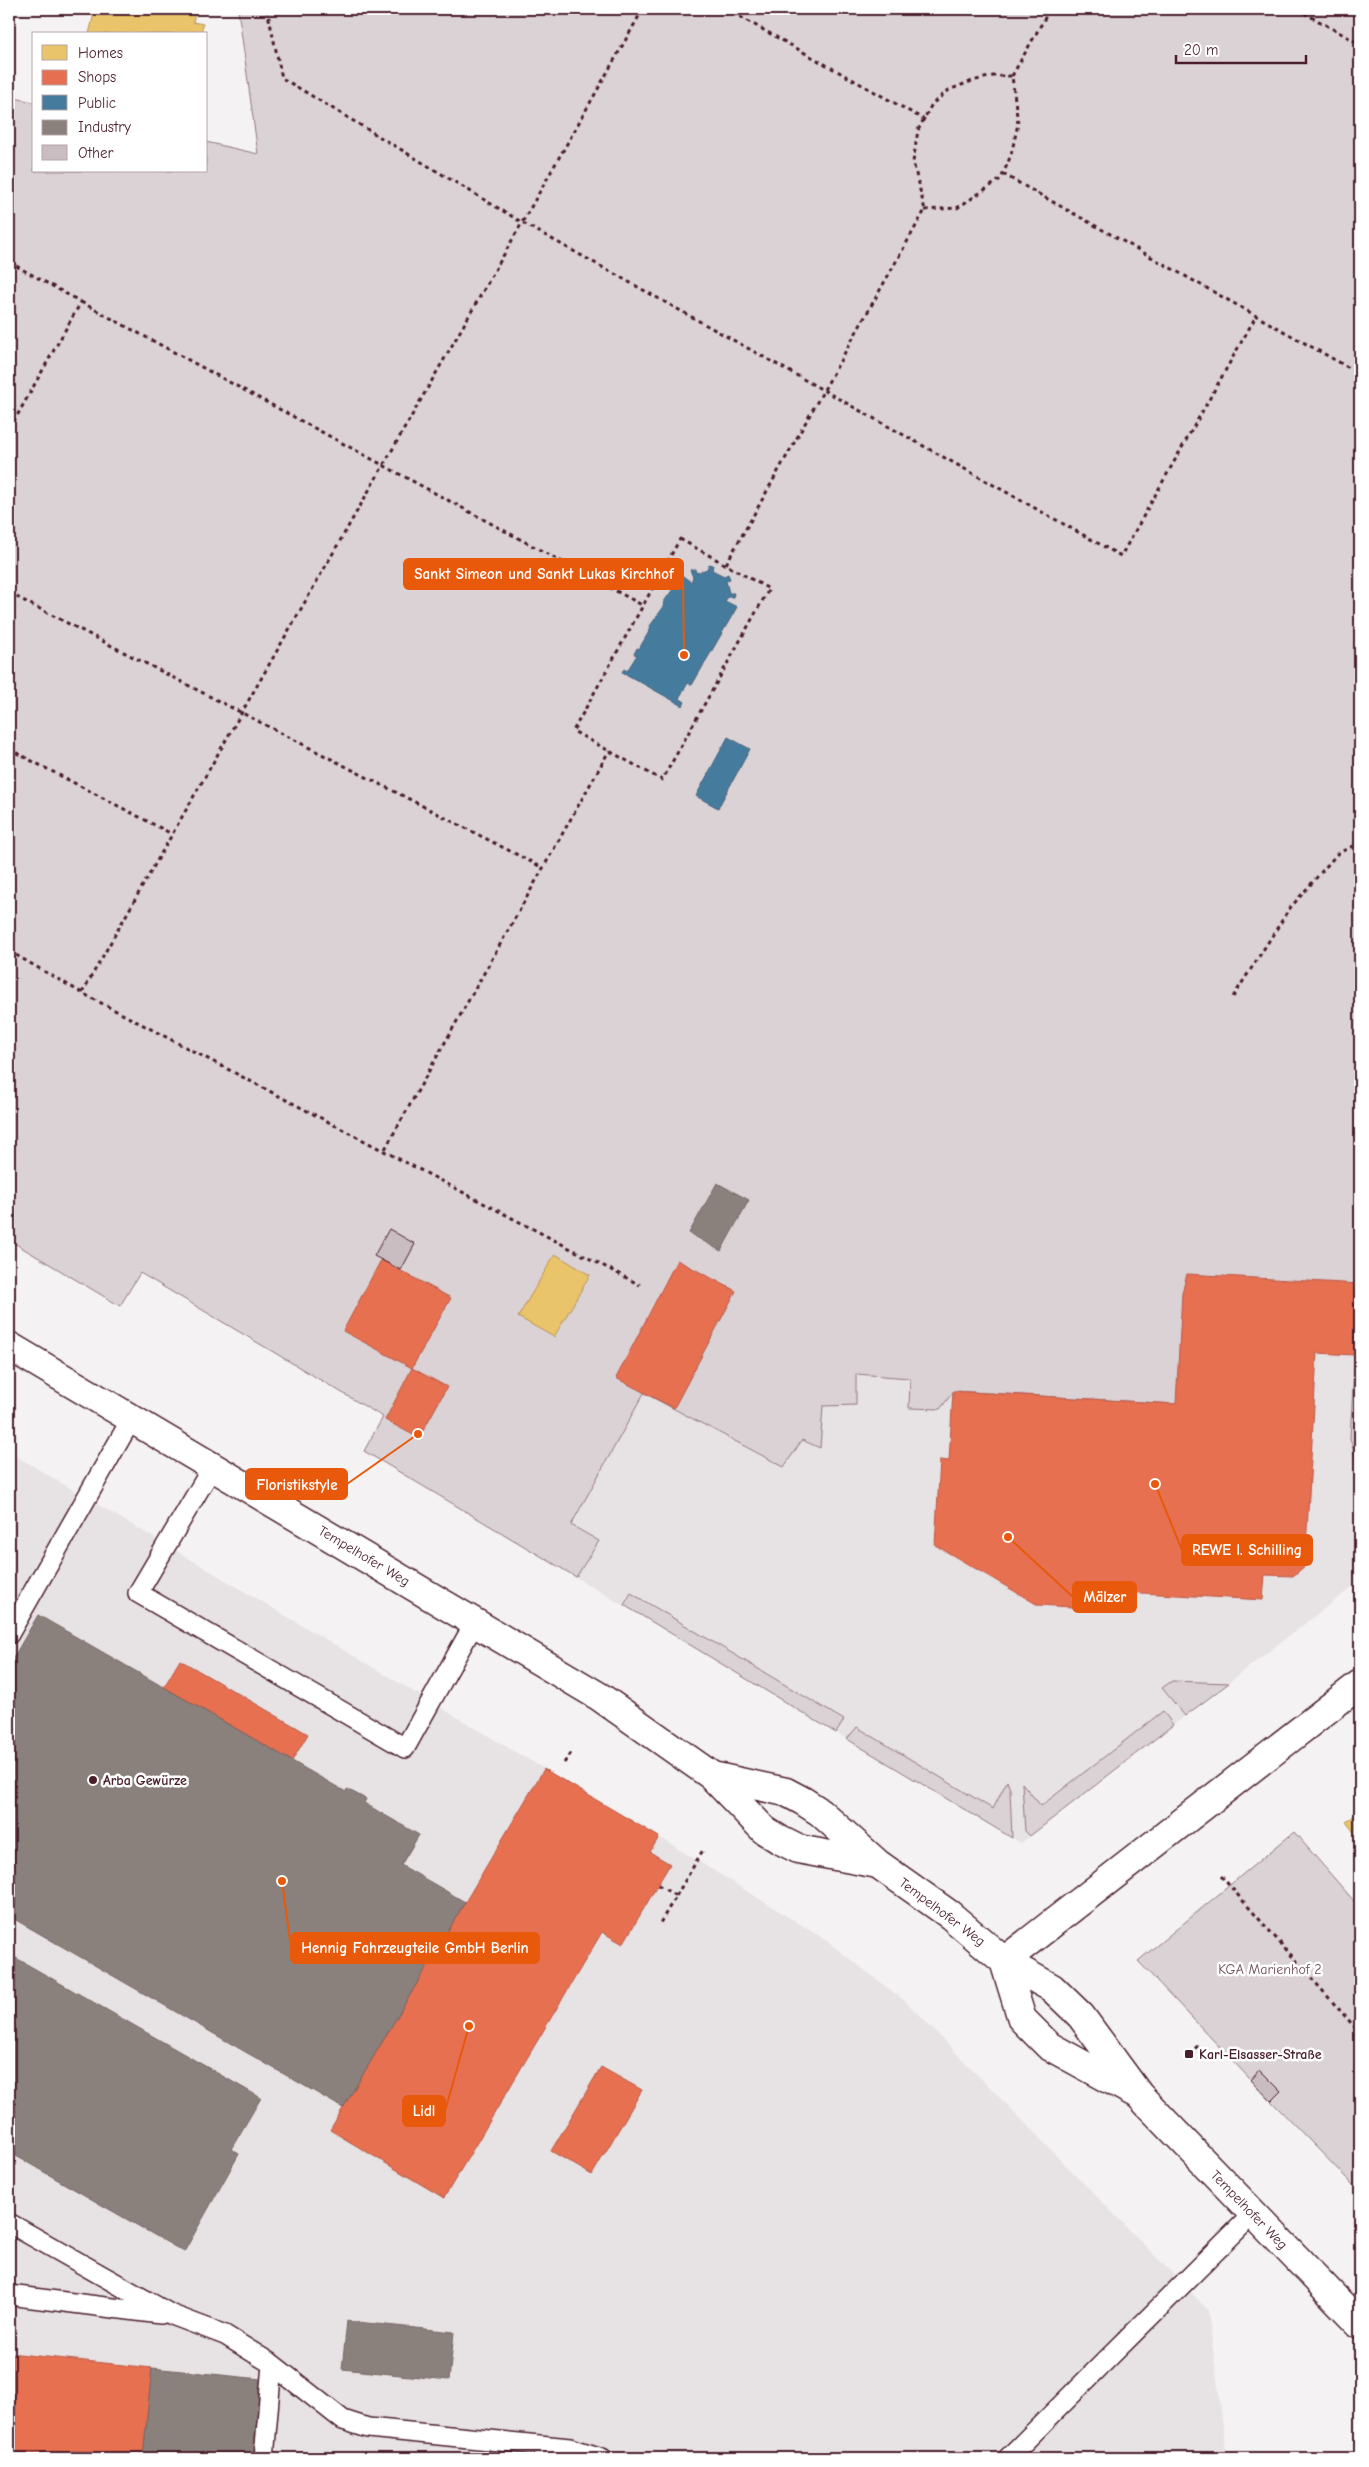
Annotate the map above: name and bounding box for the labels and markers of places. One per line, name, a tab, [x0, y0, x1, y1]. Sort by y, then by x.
callout: Sankt Simeon und Sankt Lukas Kirchhof	[404, 559, 683, 589]
callout: Floristikstyle	[246, 1469, 347, 1499]
callout: REWE l. Schilling	[1182, 1535, 1312, 1565]
callout: Mälzer	[1073, 1582, 1136, 1612]
place label: Arba Gewürze	[103, 1772, 187, 1789]
marker: Arba Gewürze	[87, 1774, 99, 1786]
callout: Hennig Fahrzeugteile GmbH Berlin	[291, 1933, 539, 1963]
place label: Karl-Elsasser-Straße	[1199, 2046, 1322, 2063]
marker: Karl-Elsasser-Straße	[1183, 2048, 1195, 2060]
callout: Lidl	[403, 2096, 445, 2126]

